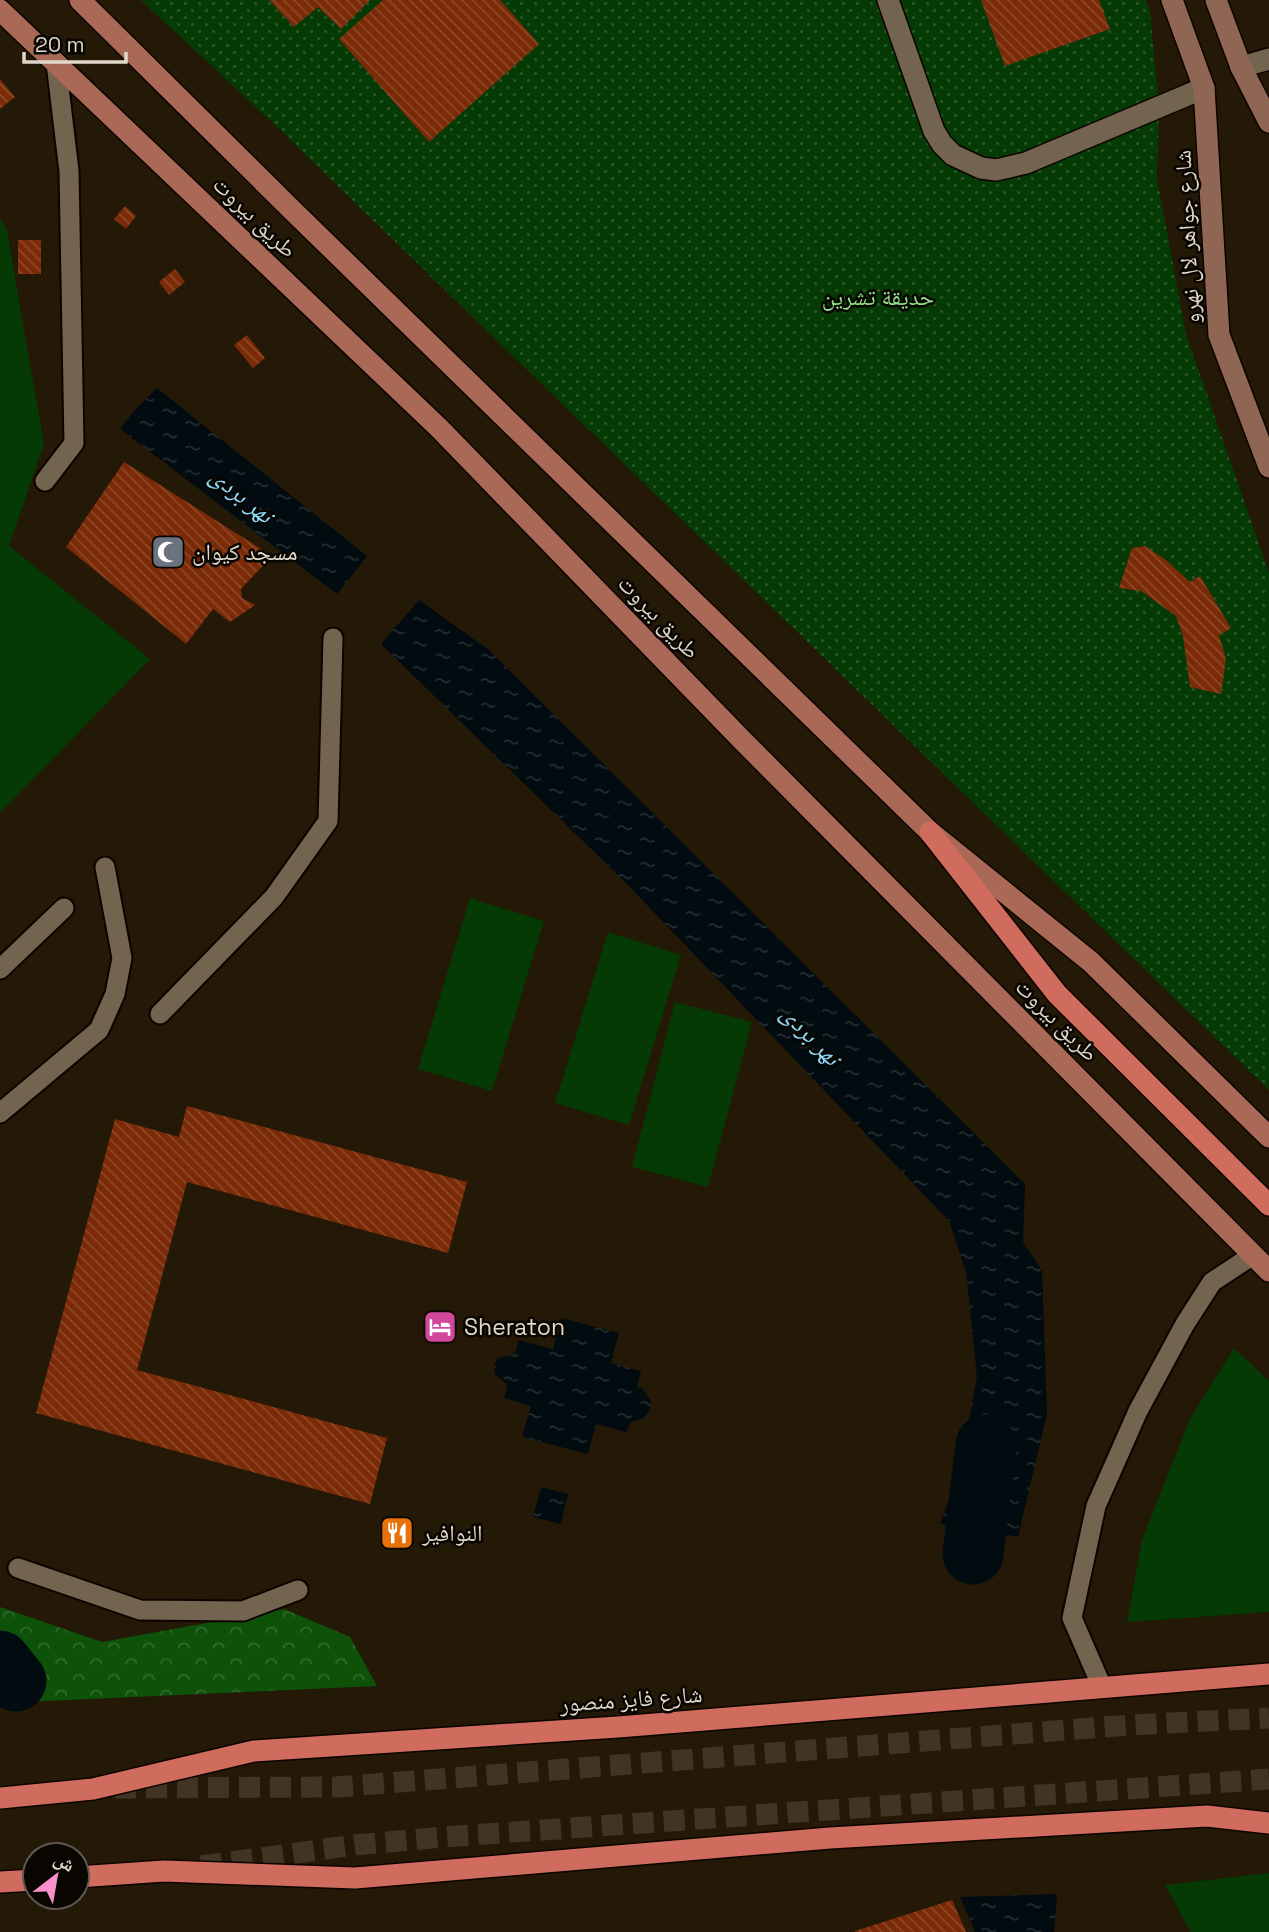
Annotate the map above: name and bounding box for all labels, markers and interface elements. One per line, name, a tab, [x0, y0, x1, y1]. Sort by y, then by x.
scale bar	[24, 21, 126, 65]
text: 20 m	[35, 31, 85, 58]
street label: شارع جواهر لال نهرو	[1167, 149, 1207, 325]
street label: طريق بيروت	[207, 170, 303, 264]
park label: حديقة تشرين	[822, 282, 934, 312]
water label: نهر بردى	[204, 460, 283, 532]
mosque icon: مسجد كيوان	[149, 533, 187, 571]
place label: مسجد كيوان	[192, 537, 297, 567]
street label: طريق بيروت	[612, 569, 706, 665]
street label: طريق بيروت	[1009, 972, 1105, 1068]
water label: نهر بردى	[775, 998, 850, 1075]
hotel icon: Sheraton	[421, 1308, 459, 1346]
place label: Sheraton	[464, 1312, 565, 1342]
restaurant icon: النوافير	[378, 1514, 416, 1552]
place label: النوافير	[421, 1518, 483, 1548]
street label: شارع فايز منصور	[558, 1679, 703, 1719]
north arrow	[21, 1841, 91, 1911]
text: ش	[49, 1846, 80, 1878]

